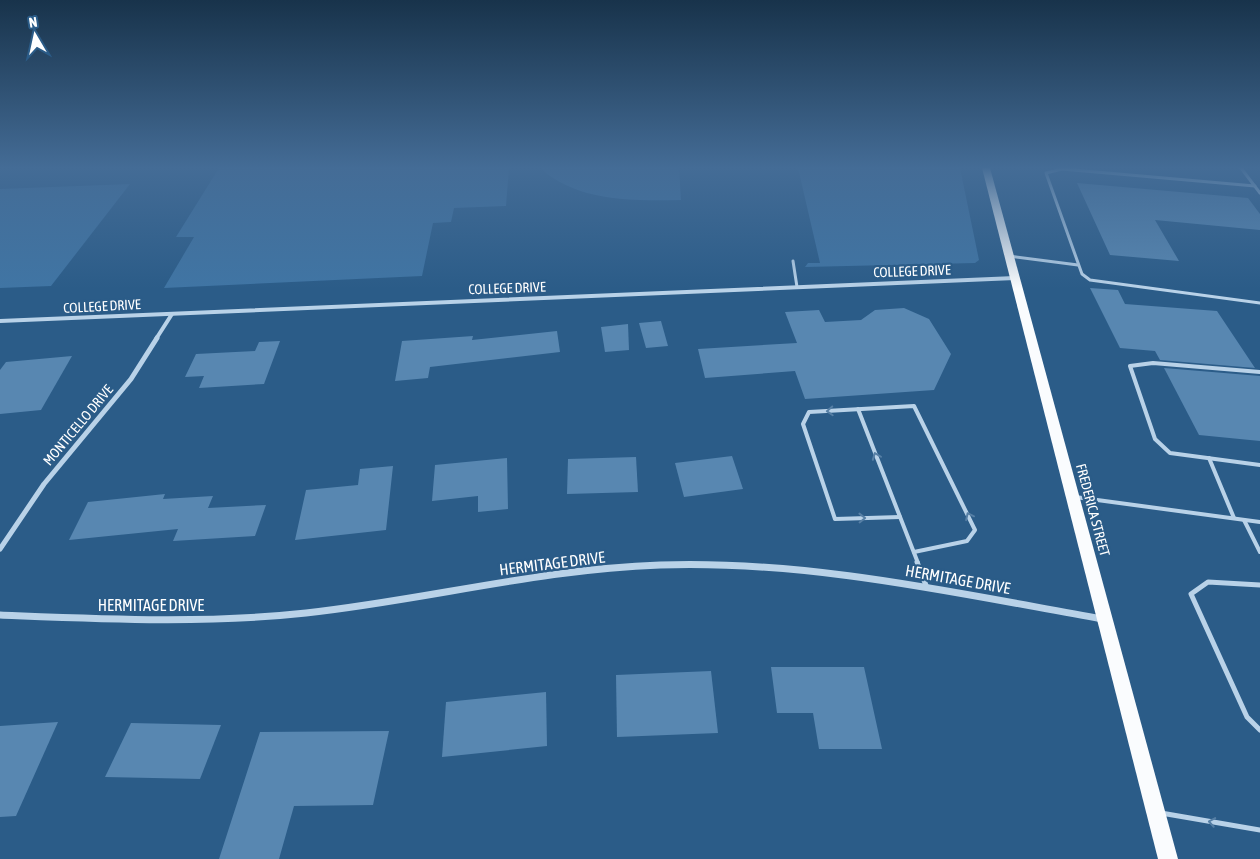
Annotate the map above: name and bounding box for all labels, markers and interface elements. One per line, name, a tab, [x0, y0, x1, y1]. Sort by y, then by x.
north arrow	[10, 10, 60, 60]
text: N	[28, 14, 38, 31]
street label: COLLEGE DRIVE	[873, 262, 951, 280]
street label: COLLEGE DRIVE	[468, 279, 546, 297]
street label: COLLEGE DRIVE	[63, 296, 141, 316]
street label: MONTICELLO DRIVE	[40, 382, 116, 468]
one-way arrow	[826, 405, 834, 416]
one-way arrow	[872, 452, 882, 461]
street label: FREDERICA STREET	[1073, 462, 1113, 558]
one-way arrow	[859, 513, 867, 524]
one-way arrow	[965, 513, 975, 522]
street label: HERMITAGE DRIVE	[498, 548, 606, 578]
street label: HERMITAGE DRIVE	[904, 561, 1012, 597]
street label: HERMITAGE DRIVE	[98, 596, 204, 614]
one-way arrow	[1208, 817, 1216, 827]

